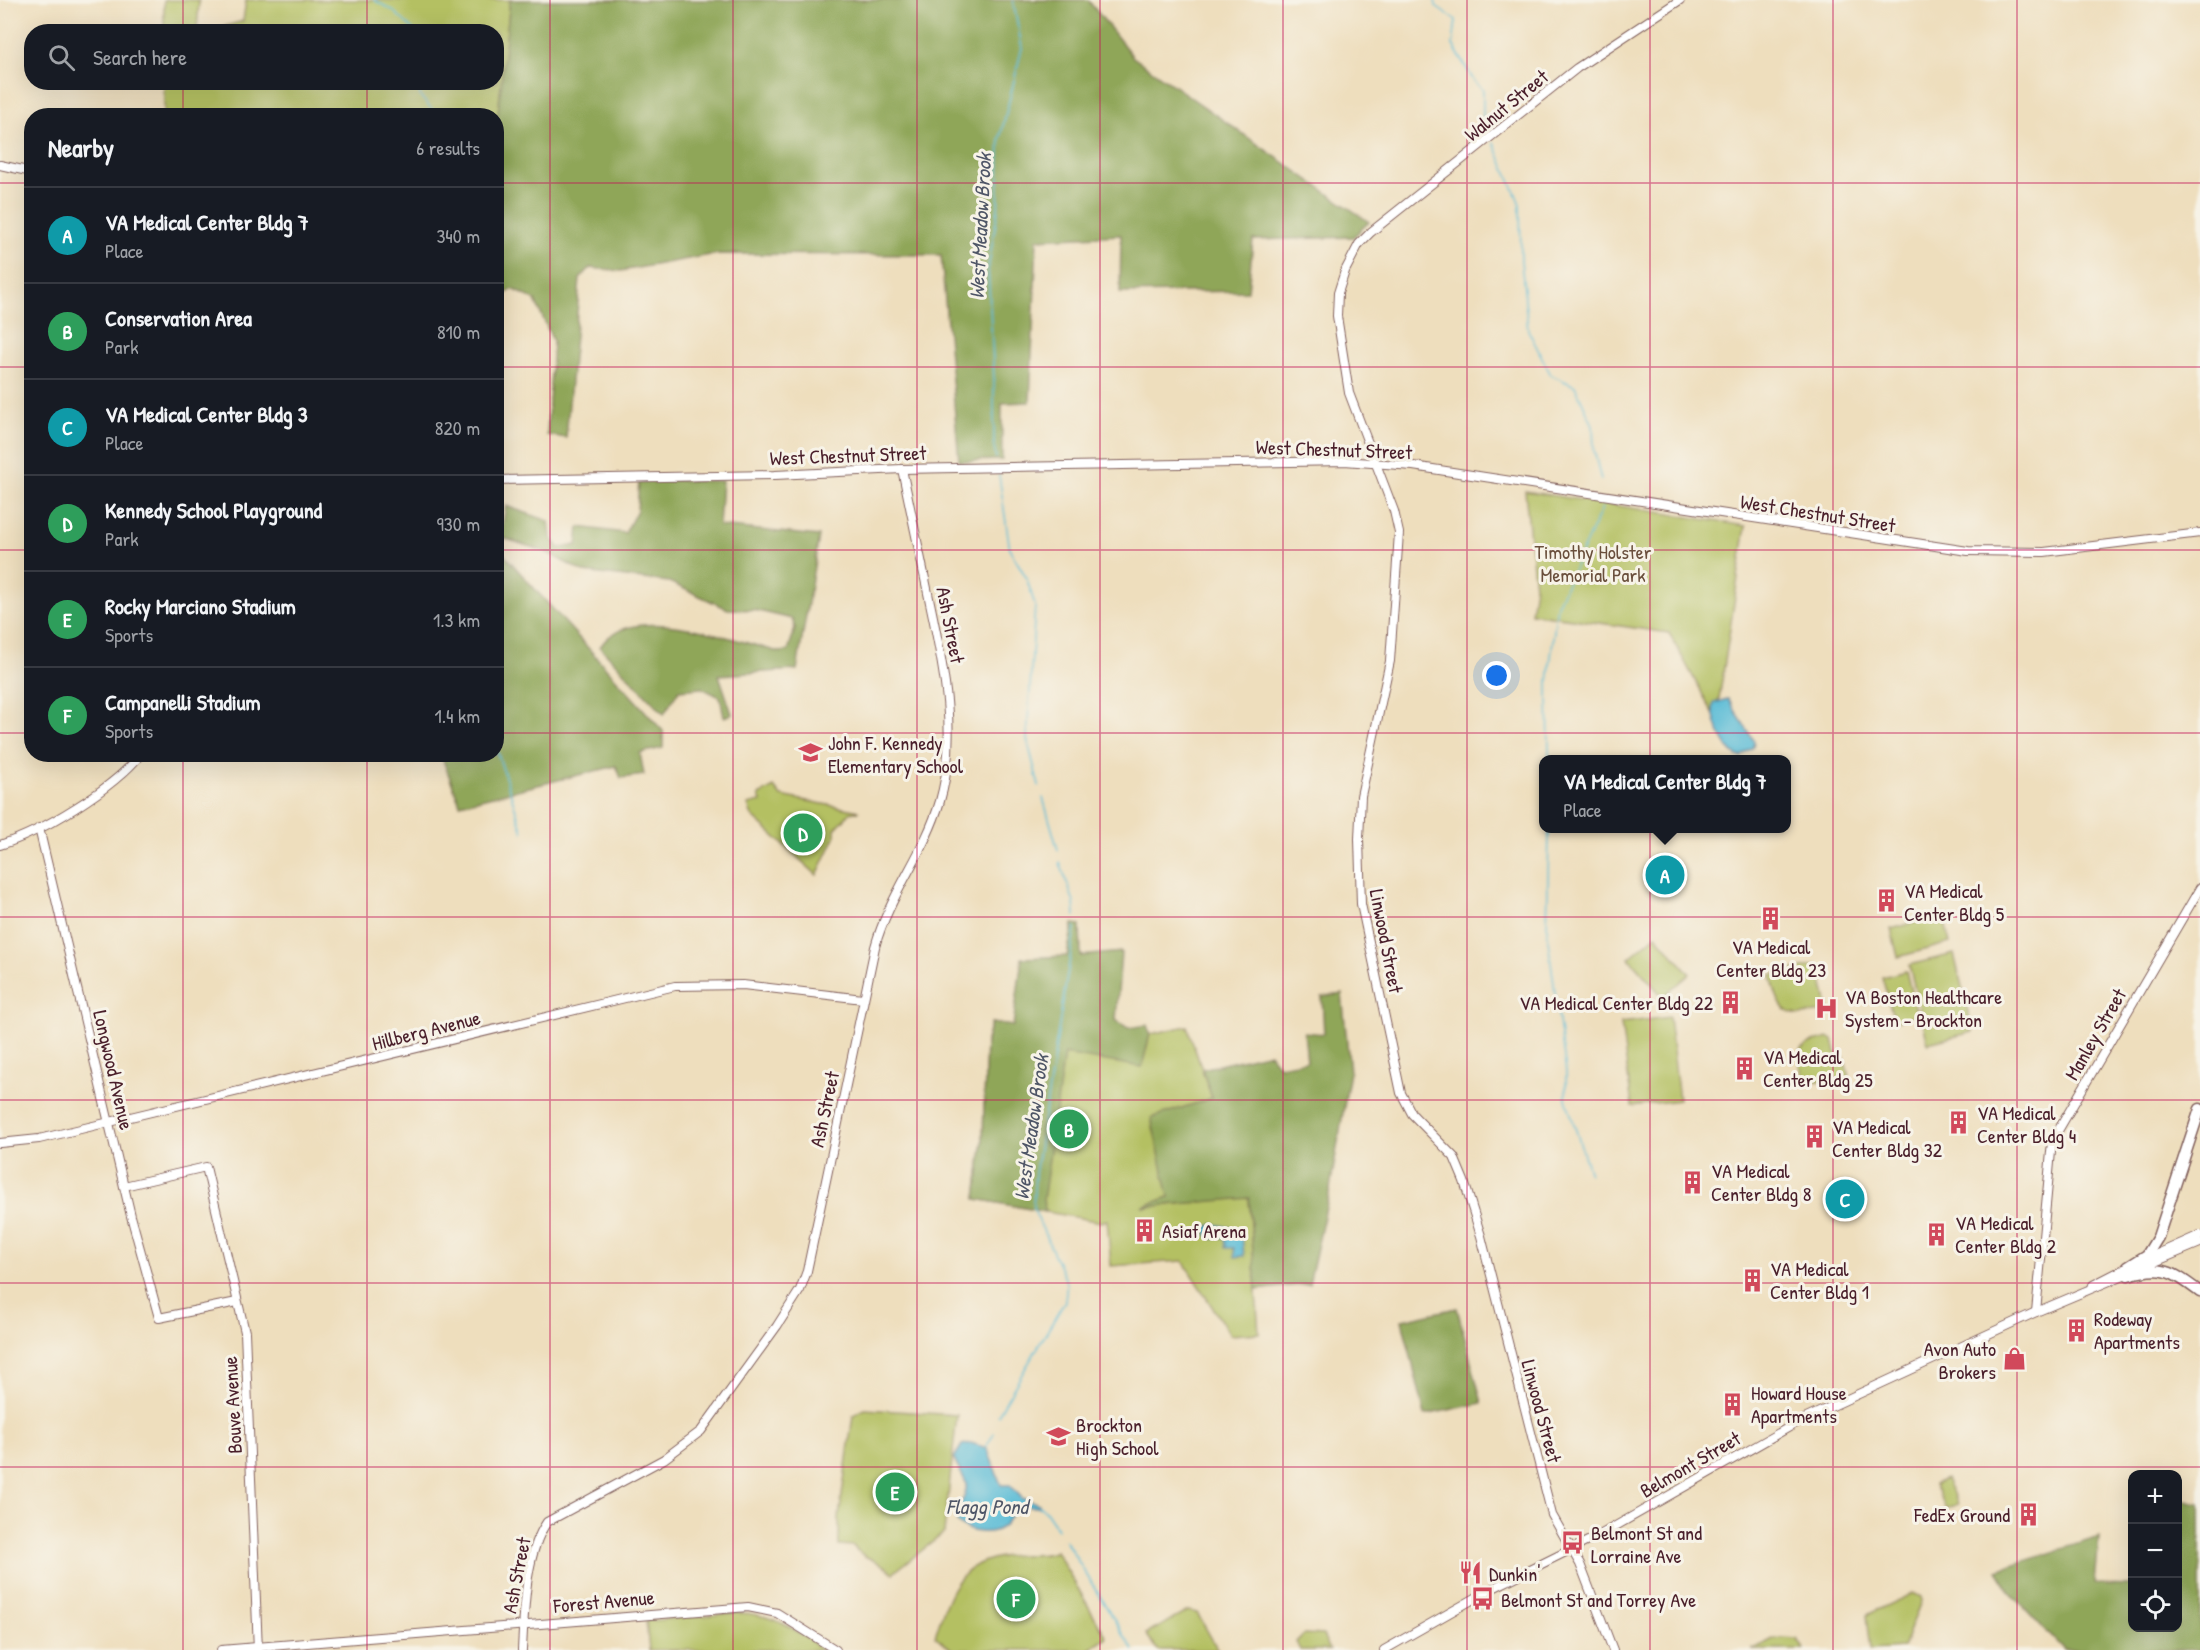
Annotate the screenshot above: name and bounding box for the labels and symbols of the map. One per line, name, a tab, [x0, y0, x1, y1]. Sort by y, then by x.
street label: Walnut Street	[1458, 62, 1554, 147]
water label: West Meadow Brook	[962, 150, 998, 300]
street label: West Chestnut Street	[1255, 433, 1414, 465]
street label: West Chestnut Street	[769, 439, 928, 471]
street label: West Chestnut Street	[1739, 487, 1898, 539]
park label: Timothy Holster Memorial Park	[1535, 538, 1652, 588]
street label: Ash Street	[930, 585, 972, 666]
your location	[1482, 661, 1511, 690]
place label: John F. Kennedy Elementary School	[828, 729, 964, 779]
school or university icon: John F. Kennedy Elementary School	[797, 740, 823, 766]
pin: D	[784, 810, 822, 856]
pin: A	[1646, 852, 1684, 898]
place label: VA Medical Center Bldg 5	[1904, 877, 2005, 927]
street label: Linwood Street	[1364, 887, 1411, 996]
building icon: VA Medical Center Bldg 5	[1873, 888, 1899, 914]
building icon: VA Medical Center Bldg 23	[1758, 906, 1784, 932]
place label: VA Medical Center Bldg 23	[1716, 933, 1826, 983]
street label: Manley Street	[2058, 982, 2133, 1085]
place label: VA Boston Healthcare System - Brockton	[1845, 983, 2002, 1033]
place label: VA Medical Center Bldg 22	[1519, 989, 1714, 1016]
building icon: VA Medical Center Bldg 22	[1718, 989, 1744, 1015]
hospital icon: VA Boston Healthcare System - Brockton	[1814, 995, 1840, 1021]
street label: Hillberg Avenue	[369, 1004, 483, 1056]
street label: Longwood Avenue	[87, 1008, 141, 1132]
place label: VA Medical Center Bldg 25	[1763, 1043, 1873, 1093]
water label: West Meadow Brook	[1006, 1050, 1056, 1201]
building icon: VA Medical Center Bldg 25	[1732, 1055, 1758, 1081]
street label: Ash Street	[803, 1067, 845, 1149]
place label: VA Medical Center Bldg 4	[1977, 1099, 2076, 1149]
pin: B	[1050, 1106, 1088, 1152]
building icon: VA Medical Center Bldg 4	[1946, 1110, 1972, 1136]
place label: VA Medical Center Bldg 32	[1832, 1113, 1943, 1163]
building icon: VA Medical Center Bldg 32	[1801, 1124, 1827, 1150]
place label: VA Medical Center Bldg 8	[1711, 1157, 1812, 1207]
building icon: VA Medical Center Bldg 8	[1680, 1169, 1706, 1195]
pin: C	[1826, 1176, 1864, 1222]
place label: VA Medical Center Bldg 2	[1955, 1209, 2057, 1259]
building icon: Asiaf Arena	[1131, 1217, 1157, 1243]
place label: Asiaf Arena	[1162, 1217, 1246, 1244]
building icon: VA Medical Center Bldg 2	[1924, 1221, 1950, 1247]
place label: VA Medical Center Bldg 1	[1770, 1255, 1869, 1305]
building icon: VA Medical Center Bldg 1	[1739, 1267, 1765, 1293]
place label: Rodeway Apartments	[2094, 1305, 2180, 1355]
building icon: Rodeway Apartments	[2063, 1317, 2089, 1343]
place label: Avon Auto Brokers	[1924, 1335, 1996, 1385]
shop icon: Avon Auto Brokers	[2001, 1346, 2027, 1372]
street label: Bouve Avenue	[216, 1356, 248, 1454]
street label: Linwood Street	[1515, 1357, 1569, 1466]
place label: Howard House Apartments	[1751, 1379, 1847, 1429]
building icon: Howard House Apartments	[1720, 1391, 1746, 1417]
place label: Brockton High School	[1076, 1411, 1159, 1461]
school or university icon: Brockton High School	[1045, 1423, 1071, 1449]
street label: Belmont Street	[1635, 1424, 1746, 1504]
pin: E	[876, 1470, 914, 1514]
water label: Flagg Pond	[946, 1492, 1032, 1521]
place label: FedEx Ground	[1913, 1501, 2010, 1528]
building icon: FedEx Ground	[2015, 1501, 2041, 1527]
place label: Belmont St and Lorraine Ave	[1591, 1519, 1702, 1569]
bus stop icon: Belmont St and Lorraine Ave	[1560, 1530, 1586, 1556]
street label: Ash Street	[495, 1534, 537, 1615]
restaurant icon: Dunkin'	[1458, 1560, 1484, 1586]
place label: Dunkin'	[1489, 1560, 1541, 1587]
pin: F	[996, 1576, 1036, 1622]
street label: Forest Avenue	[551, 1583, 656, 1619]
bus stop icon: Belmont St and Torrey Ave	[1470, 1586, 1496, 1612]
place label: Belmont St and Torrey Ave	[1501, 1586, 1696, 1613]

